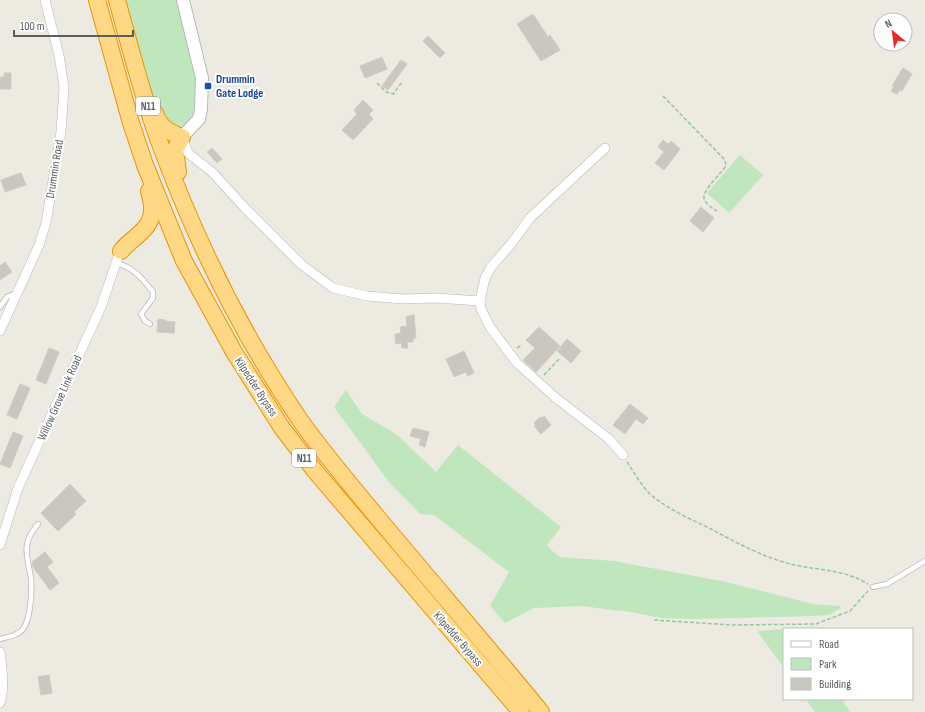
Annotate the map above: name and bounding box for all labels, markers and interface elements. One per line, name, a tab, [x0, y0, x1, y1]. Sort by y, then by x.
scale bar	[14, 12, 133, 38]
north arrow	[873, 12, 913, 52]
text: N	[883, 17, 894, 31]
text: 100 m	[20, 19, 45, 34]
place label: Drummin Gate Lodge	[216, 72, 263, 101]
marker: Drummin Gate Lodge	[203, 81, 213, 91]
road number: N11	[136, 97, 160, 115]
street label: Drummin Road	[43, 139, 67, 199]
street label: Willow Grove Link Road	[34, 353, 86, 443]
street label: Kilpedder Bypass	[231, 354, 281, 420]
road number: N11	[292, 449, 316, 467]
street label: Kilpedder Bypass	[430, 608, 486, 670]
legend	[783, 628, 913, 700]
text: Road	[819, 637, 839, 652]
text: Park	[819, 657, 837, 672]
text: Building	[819, 677, 851, 692]

